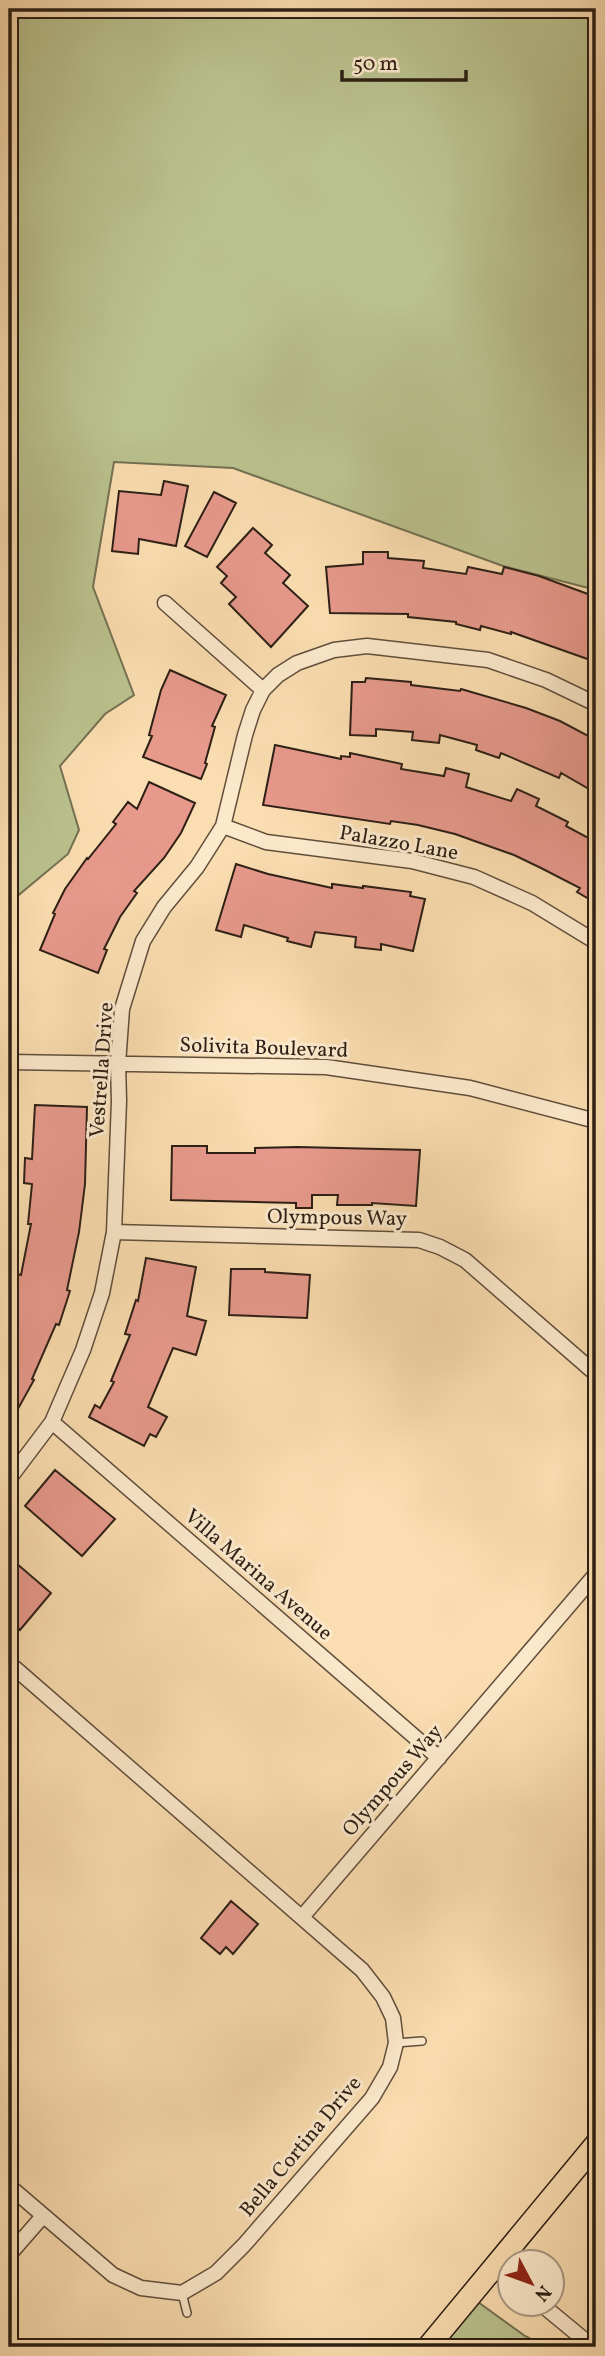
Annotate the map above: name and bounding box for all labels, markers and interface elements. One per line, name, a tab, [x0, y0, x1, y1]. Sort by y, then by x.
scale bar	[342, 38, 467, 82]
text: 50 m	[353, 50, 398, 79]
street label: Palazzo Lane	[337, 819, 461, 868]
street label: Vestrella Drive	[83, 1001, 122, 1139]
street label: Solivita Boulevard	[179, 1031, 349, 1066]
street label: Olympous Way	[267, 1203, 408, 1234]
street label: Villa Marina Avenue	[178, 1503, 338, 1648]
street label: Olympous Way	[336, 1718, 450, 1843]
street label: Bella Cortina Drive	[233, 2070, 369, 2224]
north arrow	[496, 2248, 566, 2318]
text: N	[528, 2279, 557, 2307]

